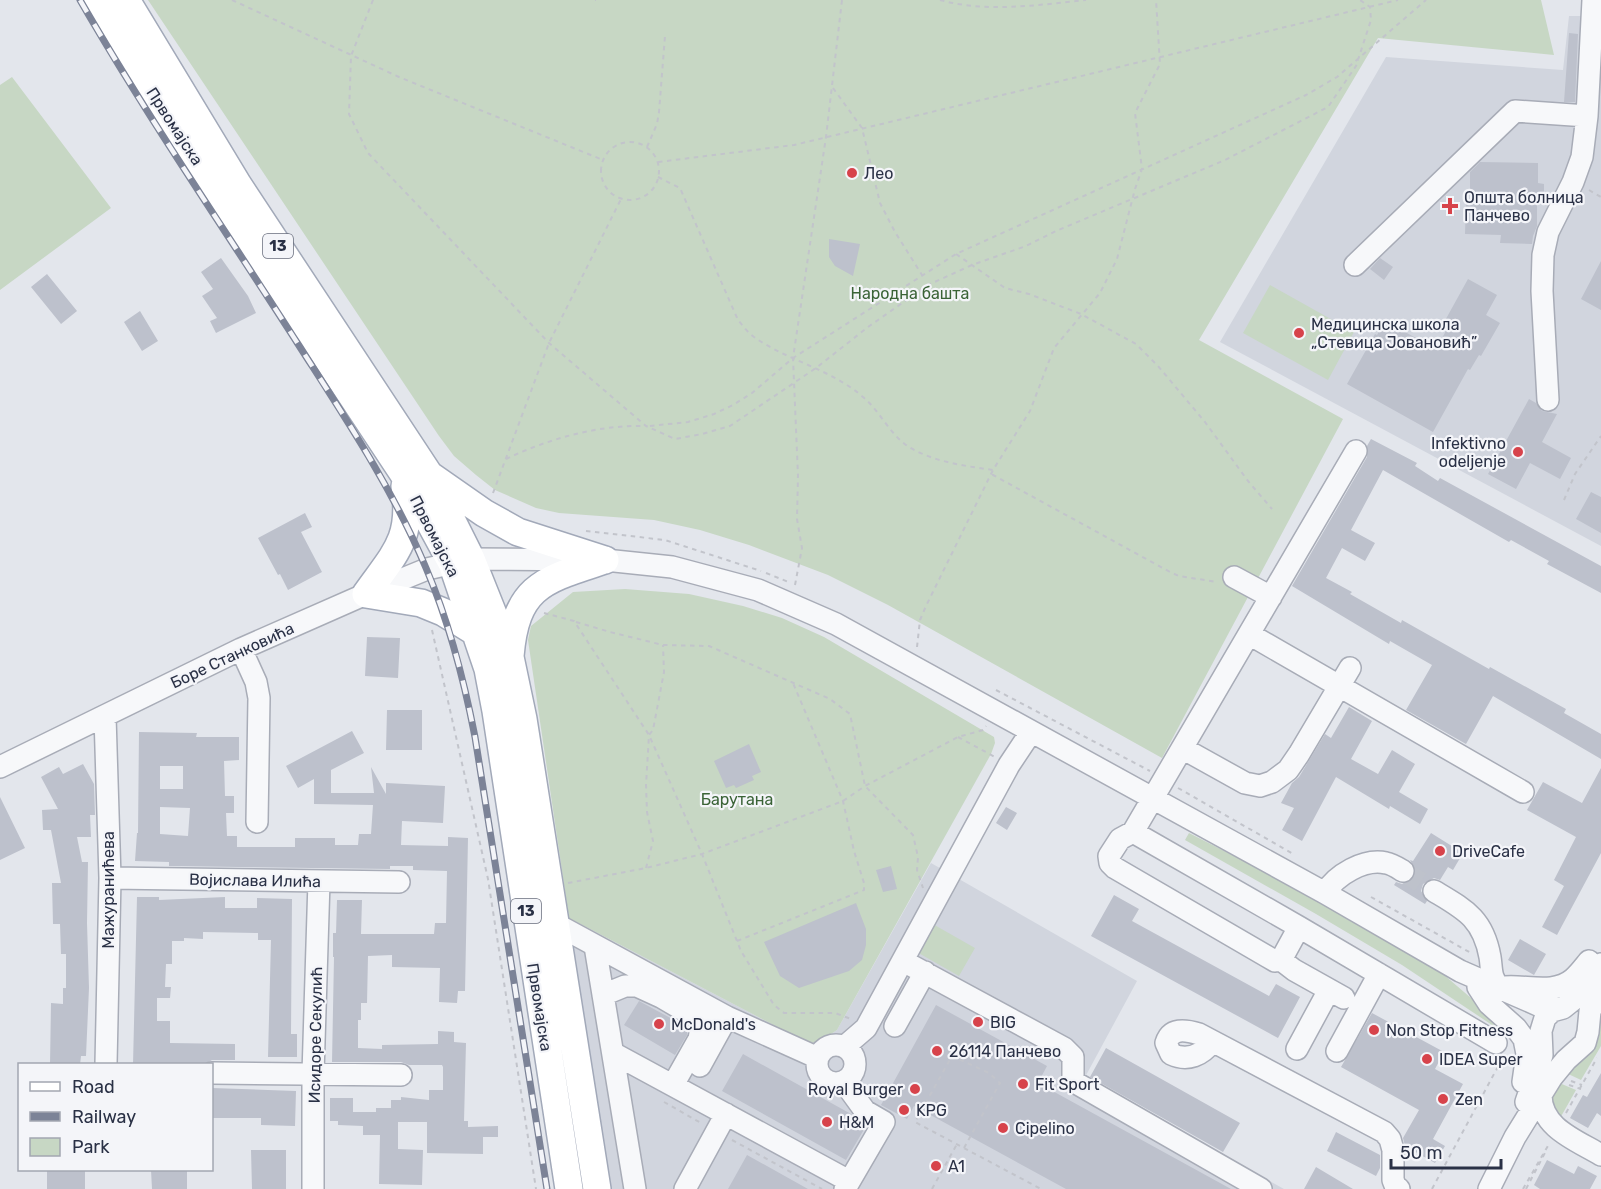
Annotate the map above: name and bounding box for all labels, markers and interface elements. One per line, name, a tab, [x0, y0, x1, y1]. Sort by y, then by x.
street label: Првомајска	[142, 84, 207, 169]
place label: Лео	[864, 164, 893, 183]
marker: Лео	[845, 166, 859, 180]
place label: Општа болница Панчево	[1464, 188, 1584, 225]
marker: Општа болница Панчево	[1441, 197, 1459, 215]
road number: 13	[263, 234, 293, 258]
park label: Народна башта	[851, 284, 969, 303]
place label: Медицинска школа „Стевица Јовановић”	[1311, 315, 1477, 352]
marker: Медицинска школа „Стевица Јовановић”	[1292, 326, 1306, 340]
place label: Infektivno odeljenje	[1431, 434, 1506, 471]
marker: Infektivno odeljenje	[1511, 445, 1525, 459]
street label: Првомајска	[406, 492, 463, 580]
street label: Боре Станковића	[167, 619, 297, 692]
park label: Барутана	[701, 790, 773, 809]
street label: Мажуранићева	[99, 831, 118, 949]
place label: DriveCafe	[1452, 842, 1525, 861]
marker: DriveCafe	[1433, 844, 1447, 858]
street label: Војислава Илића	[189, 870, 321, 891]
road number: 13	[511, 899, 541, 923]
street label: Првомајска	[523, 962, 556, 1053]
street label: Исидоре Секулић	[305, 966, 326, 1104]
place label: BIG	[990, 1013, 1016, 1032]
place label: McDonald's	[671, 1015, 756, 1034]
marker: BIG	[971, 1015, 985, 1029]
marker: McDonald's	[652, 1017, 666, 1031]
place label: Non Stop Fitness	[1386, 1021, 1513, 1040]
marker: Non Stop Fitness	[1367, 1023, 1381, 1037]
place label: 26114 Панчево	[949, 1042, 1061, 1061]
marker: 26114 Панчево	[930, 1044, 944, 1058]
place label: IDEA Super	[1439, 1050, 1522, 1069]
marker: IDEA Super	[1420, 1052, 1434, 1066]
legend	[18, 1063, 213, 1171]
place label: Fit Sport	[1035, 1075, 1099, 1094]
text: Road	[72, 1076, 115, 1098]
marker: Fit Sport	[1016, 1077, 1030, 1091]
place label: Royal Burger	[808, 1080, 903, 1099]
marker: Royal Burger	[908, 1082, 922, 1096]
place label: Zen	[1455, 1090, 1483, 1109]
marker: Zen	[1436, 1092, 1450, 1106]
place label: KPG	[916, 1101, 947, 1120]
marker: KPG	[897, 1103, 911, 1117]
text: Railway	[72, 1106, 136, 1128]
place label: H&M	[839, 1113, 874, 1132]
marker: H&M	[820, 1115, 834, 1129]
place label: Cipelino	[1015, 1119, 1075, 1138]
marker: Cipelino	[996, 1121, 1010, 1135]
scale bar	[1391, 1132, 1500, 1170]
text: Park	[72, 1136, 110, 1158]
text: 50 m	[1400, 1142, 1443, 1164]
place label: A1	[948, 1157, 965, 1176]
marker: A1	[929, 1159, 943, 1173]

